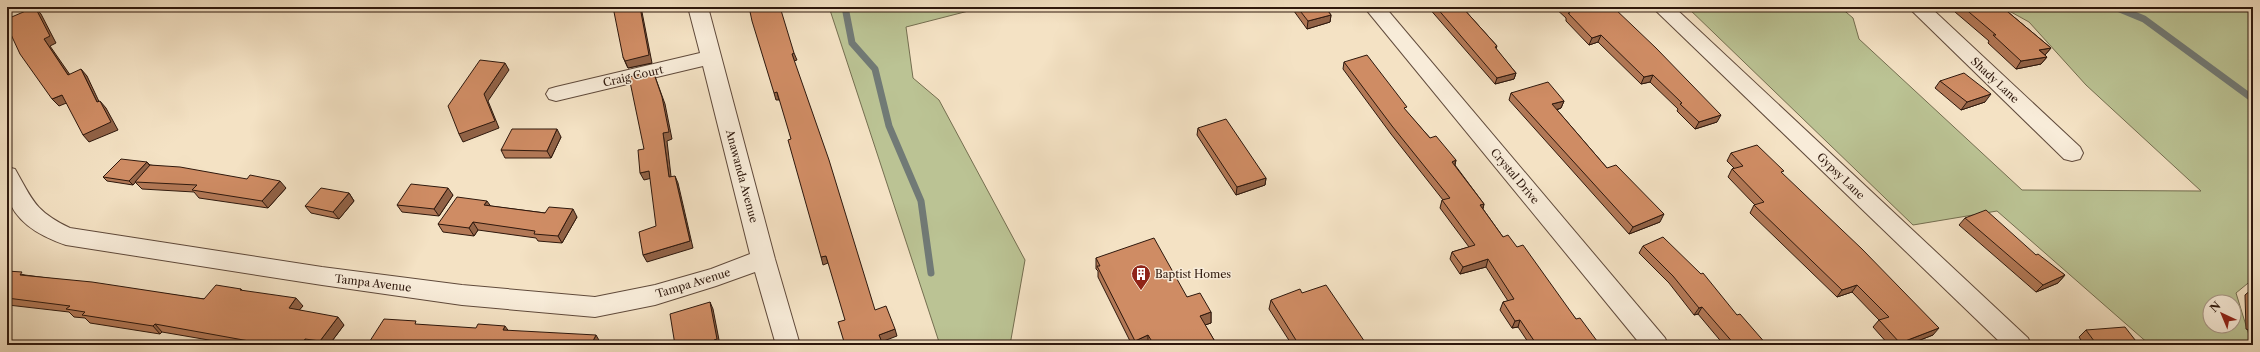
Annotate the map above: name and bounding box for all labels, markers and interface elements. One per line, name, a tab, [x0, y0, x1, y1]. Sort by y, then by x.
street label: Shady Lane	[1968, 54, 2022, 106]
street label: Craig Court	[601, 62, 665, 90]
street label: Anawanda Avenue	[723, 127, 761, 224]
street label: Crystal Drive	[1488, 145, 1542, 207]
street label: Gypsy Lane	[1814, 150, 1868, 202]
building icon: Baptist Homes	[1130, 263, 1152, 291]
street label: Tampa Avenue	[654, 265, 732, 301]
place label: Baptist Homes	[1155, 267, 1231, 281]
street label: Tampa Avenue	[334, 271, 412, 295]
north arrow	[2202, 294, 2242, 334]
text: N	[2207, 298, 2224, 315]

